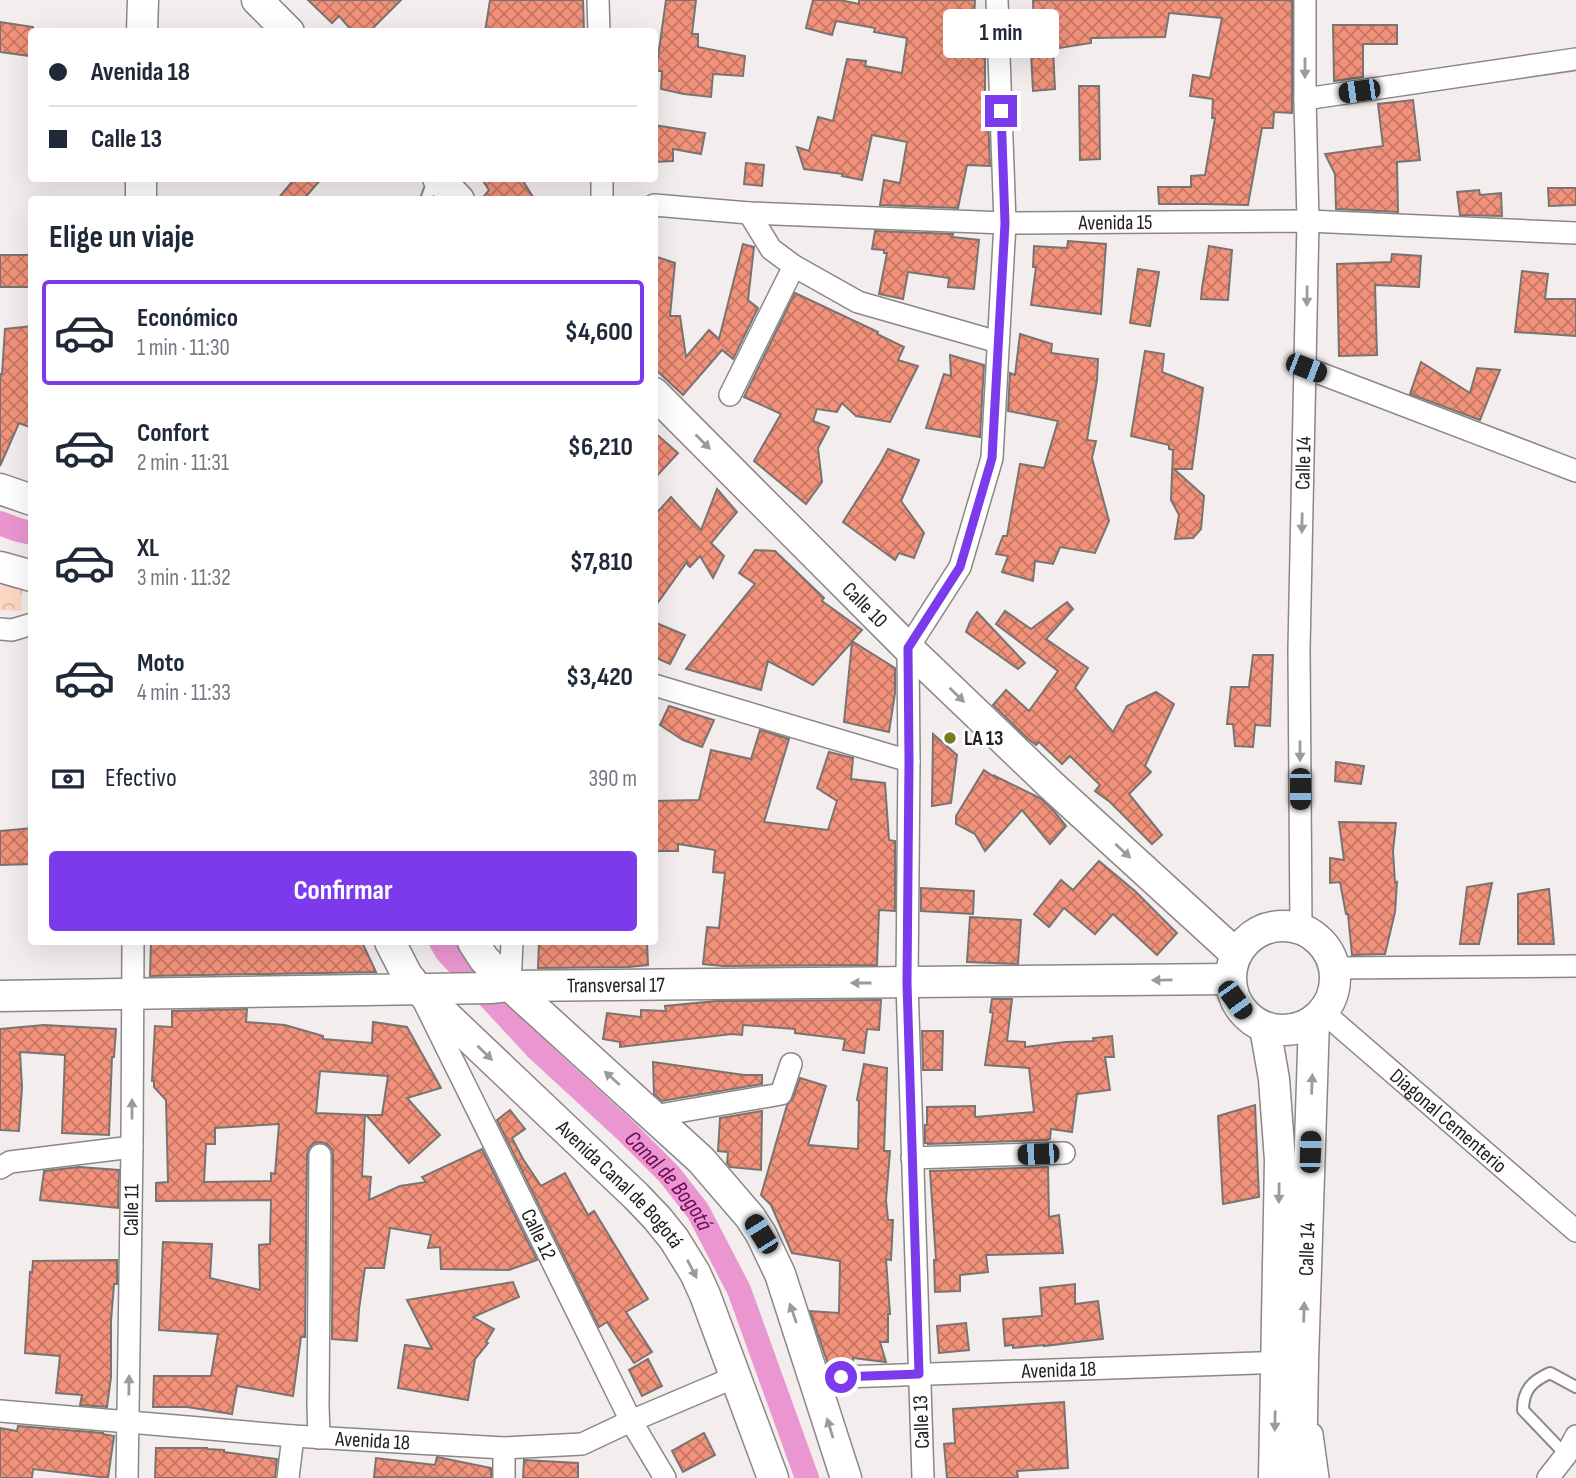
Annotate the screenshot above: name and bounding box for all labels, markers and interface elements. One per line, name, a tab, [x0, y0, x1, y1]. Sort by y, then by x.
callout: 1 min	[943, 10, 1059, 58]
text: 1 min	[980, 19, 1022, 47]
text: Avenida 18	[91, 57, 190, 88]
one-way arrow	[1299, 57, 1311, 79]
car	[1337, 78, 1382, 104]
route end	[985, 95, 1017, 127]
text: Calle 13	[91, 124, 162, 155]
street label: Avenida 15	[1077, 210, 1153, 236]
text: Elige un viaje	[49, 218, 194, 257]
one-way arrow	[1301, 285, 1313, 307]
icon: car	[53, 301, 116, 364]
text: Económico	[137, 303, 238, 334]
text: $4,600	[565, 317, 633, 348]
text: 1 min · 11:30	[137, 334, 230, 362]
car	[1283, 351, 1330, 385]
icon: car	[53, 416, 116, 479]
text: Confort	[137, 418, 209, 449]
text: $6,210	[568, 432, 633, 463]
one-way arrow	[694, 433, 711, 450]
street label: Calle 14	[1290, 436, 1316, 490]
text: 2 min · 11:31	[137, 449, 229, 477]
one-way arrow	[1297, 512, 1308, 534]
icon: car	[53, 531, 116, 594]
text: XL	[137, 533, 159, 564]
text: $7,810	[570, 547, 633, 578]
text: 3 min · 11:32	[137, 564, 231, 592]
street label: Calle 10	[837, 577, 893, 633]
icon: car	[53, 646, 116, 709]
text: Moto	[137, 648, 185, 679]
text: $3,420	[566, 662, 633, 693]
text: 4 min · 11:33	[137, 679, 231, 707]
one-way arrow	[948, 687, 965, 703]
place label: LA 13	[964, 726, 1003, 751]
marker: LA 13	[942, 730, 958, 746]
one-way arrow	[1294, 740, 1306, 762]
icon: cash	[49, 760, 87, 798]
text: Efectivo	[105, 763, 177, 794]
text: 390 m	[588, 765, 637, 793]
car	[1290, 768, 1311, 810]
one-way arrow	[1114, 843, 1132, 859]
button: Confirmar	[49, 851, 637, 931]
street label: Transversal 17	[567, 972, 666, 998]
one-way arrow	[1151, 974, 1173, 986]
car	[1215, 977, 1256, 1023]
one-way arrow	[850, 978, 872, 989]
one-way arrow	[476, 1044, 493, 1060]
street label: Diagonal Cementerio	[1385, 1064, 1512, 1178]
one-way arrow	[604, 1071, 621, 1087]
one-way arrow	[1306, 1073, 1317, 1095]
one-way arrow	[126, 1098, 138, 1120]
street label: Avenida Canal de Bogotá	[550, 1114, 689, 1253]
water label: Canal de Bogotá	[619, 1125, 719, 1236]
car	[1299, 1131, 1322, 1173]
car	[1017, 1143, 1060, 1165]
one-way arrow	[1274, 1182, 1285, 1204]
street label: Calle 11	[119, 1183, 144, 1236]
street label: Calle 12	[515, 1205, 561, 1264]
car	[741, 1211, 782, 1257]
street label: Calle 14	[1294, 1222, 1320, 1276]
one-way arrow	[687, 1259, 698, 1279]
one-way arrow	[1299, 1301, 1310, 1323]
one-way arrow	[787, 1302, 798, 1323]
street label: Avenida 18	[1020, 1356, 1097, 1384]
route start	[825, 1361, 857, 1393]
one-way arrow	[123, 1374, 135, 1396]
street label: Calle 13	[908, 1395, 935, 1449]
one-way arrow	[1269, 1410, 1281, 1432]
one-way arrow	[824, 1417, 835, 1438]
street label: Avenida 18	[334, 1426, 411, 1456]

